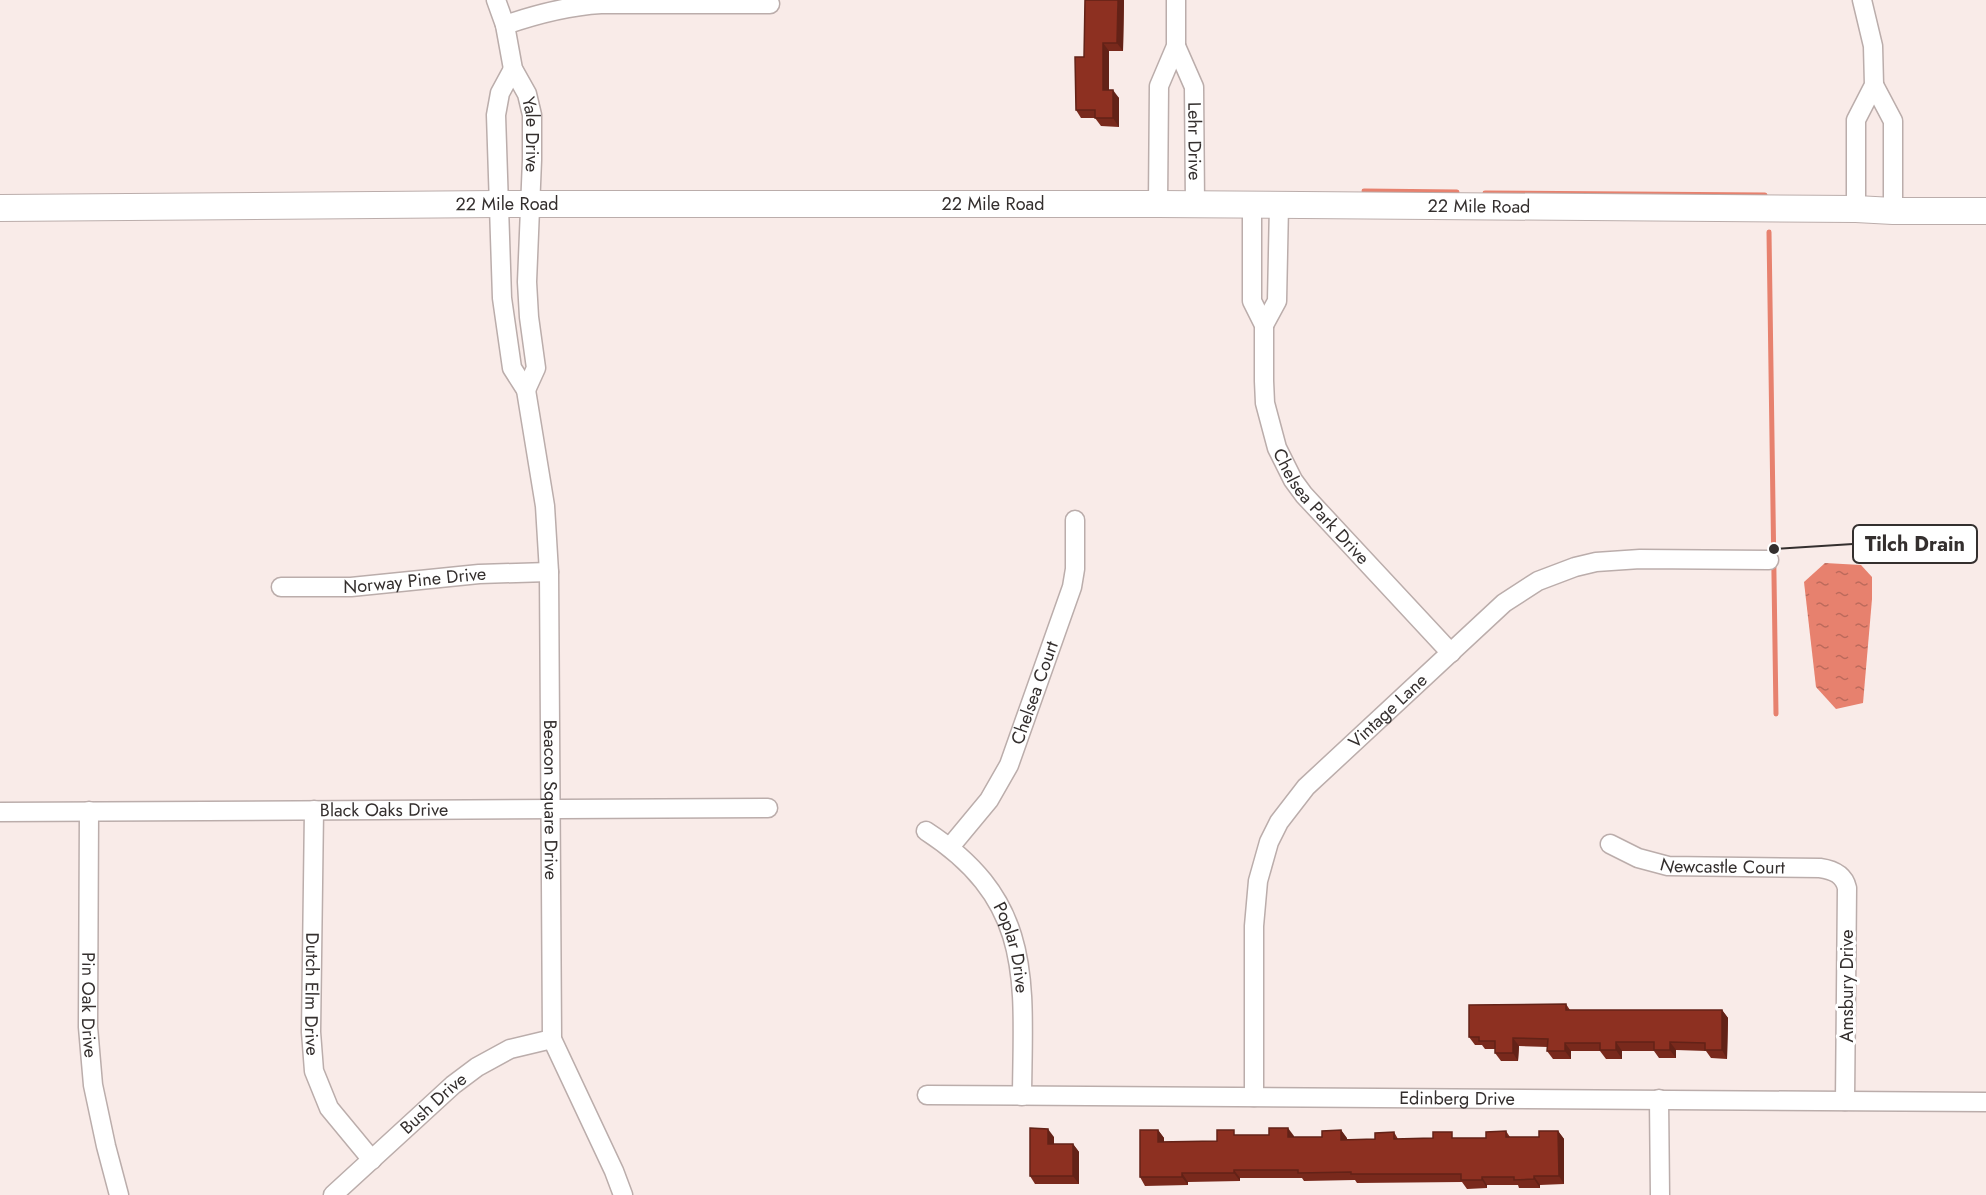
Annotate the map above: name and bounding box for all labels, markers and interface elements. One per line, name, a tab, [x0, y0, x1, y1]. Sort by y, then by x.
street label: Yale Drive	[515, 94, 545, 173]
street label: Lehr Drive	[1181, 102, 1208, 181]
street label: 22 Mile Road	[455, 191, 558, 217]
street label: 22 Mile Road	[942, 191, 1044, 217]
street label: 22 Mile Road	[1427, 193, 1531, 220]
street label: Chelsea Park Drive	[1266, 444, 1375, 570]
callout: Tilch Drain	[1853, 525, 1977, 563]
text: Tilch Drain	[1865, 530, 1965, 559]
street label: Norway Pine Drive	[343, 561, 486, 600]
street label: Chelsea Court	[1004, 637, 1065, 748]
street label: Vintage Lane	[1343, 668, 1433, 754]
street label: Beacon Square Drive	[537, 720, 564, 880]
street label: Black Oaks Drive	[320, 797, 448, 823]
street label: Newcastle Court	[1657, 851, 1786, 881]
street label: Poplar Drive	[987, 897, 1035, 994]
street label: Amsbury Drive	[1834, 930, 1860, 1042]
street label: Dutch Elm Drive	[298, 932, 326, 1056]
street label: Pin Oak Drive	[75, 952, 104, 1059]
street label: Bush Drive	[394, 1066, 472, 1140]
street label: Edinberg Drive	[1399, 1085, 1515, 1112]

